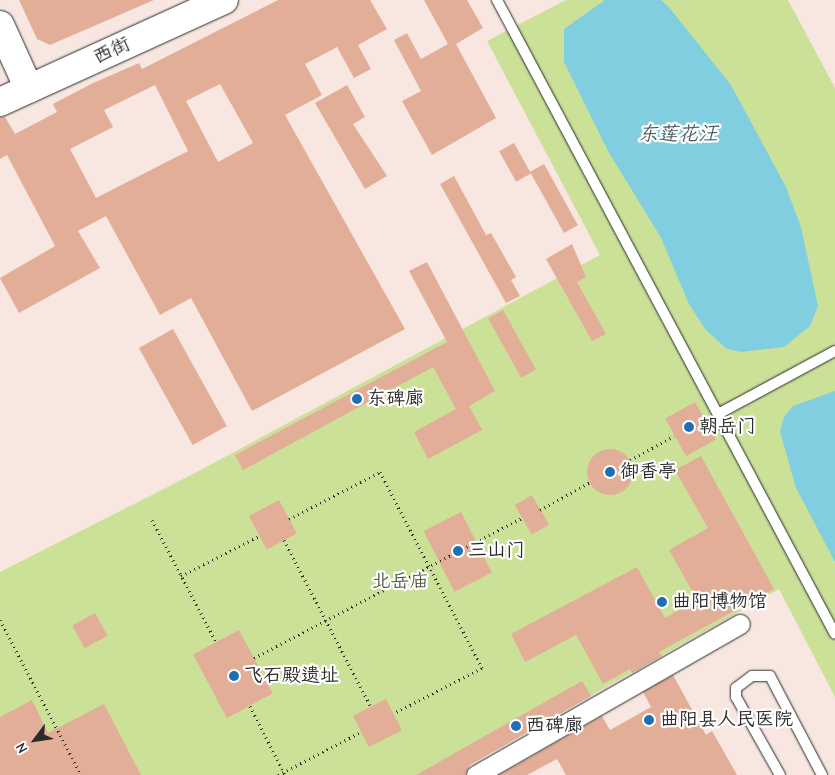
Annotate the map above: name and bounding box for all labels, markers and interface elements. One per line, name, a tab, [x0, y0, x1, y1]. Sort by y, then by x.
street label: 西街	[90, 33, 134, 69]
water label: 东莲花汪	[638, 121, 718, 145]
place label: 东碑廊	[367, 388, 424, 410]
marker: 东碑廊	[351, 393, 363, 405]
place label: 朝岳门	[699, 416, 756, 438]
marker: 朝岳门	[683, 421, 695, 433]
place label: 御香亭	[620, 461, 677, 483]
marker: 御香亭	[604, 466, 616, 478]
place label: 三山门	[468, 540, 525, 562]
marker: 三山门	[452, 545, 464, 557]
park label: 北岳庙	[372, 571, 428, 593]
place label: 曲阳博物馆	[672, 591, 767, 613]
marker: 曲阳博物馆	[656, 596, 668, 608]
place label: 飞石殿遗址	[244, 665, 339, 687]
marker: 飞石殿遗址	[228, 670, 240, 682]
place label: 曲阳县人民医院	[660, 709, 793, 731]
marker: 曲阳县人民医院	[642, 713, 656, 727]
north arrow	[10, 715, 60, 765]
place label: 西碑廊	[526, 715, 583, 737]
marker: 西碑廊	[510, 720, 522, 732]
text: N	[12, 740, 31, 756]

